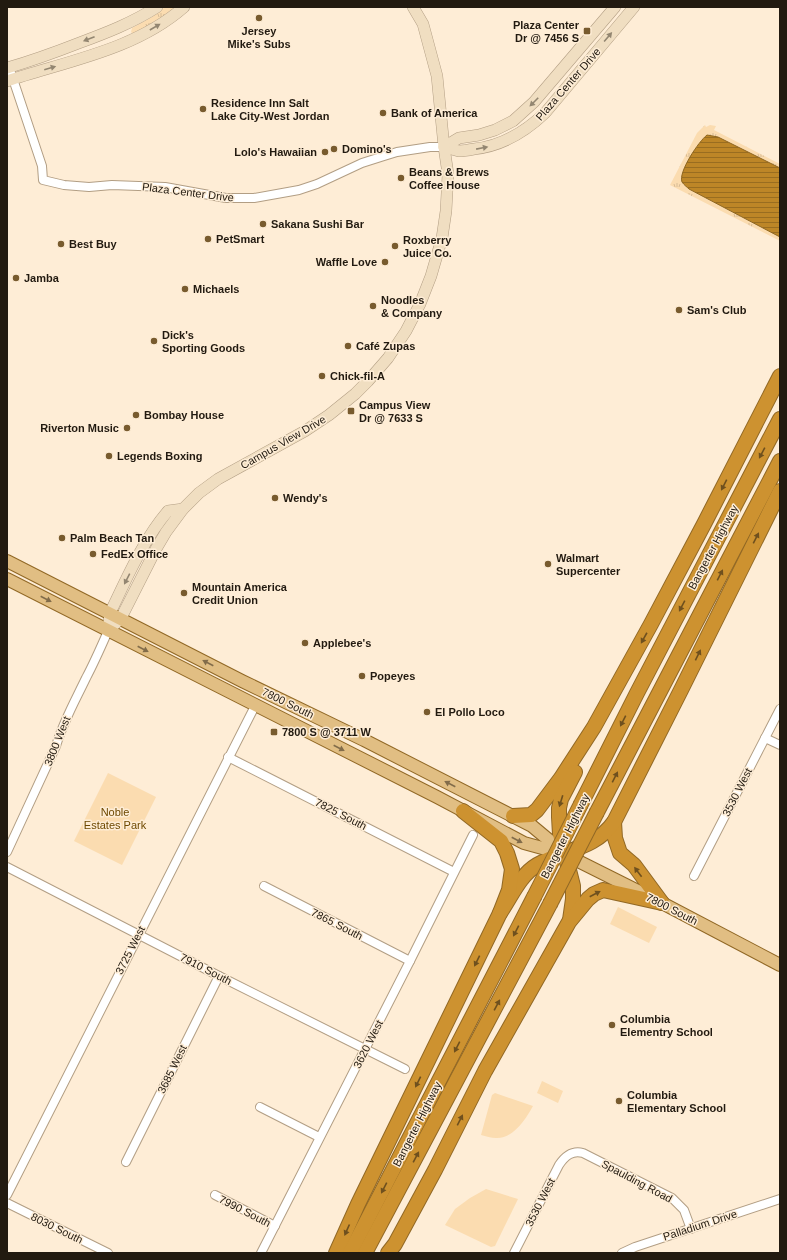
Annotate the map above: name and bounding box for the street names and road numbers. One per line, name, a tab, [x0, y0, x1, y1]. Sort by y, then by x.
street label: Plaza Center Drive	[533, 45, 603, 123]
street label: Plaza Center Drive	[141, 180, 235, 204]
street label: Campus View Drive	[238, 413, 328, 471]
street label: Bangerter Highway	[686, 502, 740, 591]
street label: 7800 South	[260, 685, 316, 721]
street label: 3800 West	[42, 714, 72, 768]
street label: 3530 West	[720, 766, 754, 818]
street label: Bangerter Highway	[538, 791, 592, 880]
street label: 7825 South	[313, 796, 369, 832]
street label: 7800 South	[644, 891, 700, 927]
street label: 7865 South	[309, 906, 365, 942]
street label: 3725 West	[113, 924, 147, 976]
street label: 7910 South	[178, 951, 234, 987]
street label: 3620 West	[351, 1018, 385, 1070]
street label: 3685 West	[155, 1043, 189, 1095]
street label: Bangerter Highway	[390, 1079, 444, 1168]
street label: Spaulding Road	[600, 1157, 674, 1205]
street label: 3530 West	[523, 1176, 557, 1228]
street label: 7990 South	[217, 1193, 273, 1229]
street label: Palladium Drive	[662, 1207, 738, 1243]
street label: 8030 South	[29, 1210, 85, 1246]

